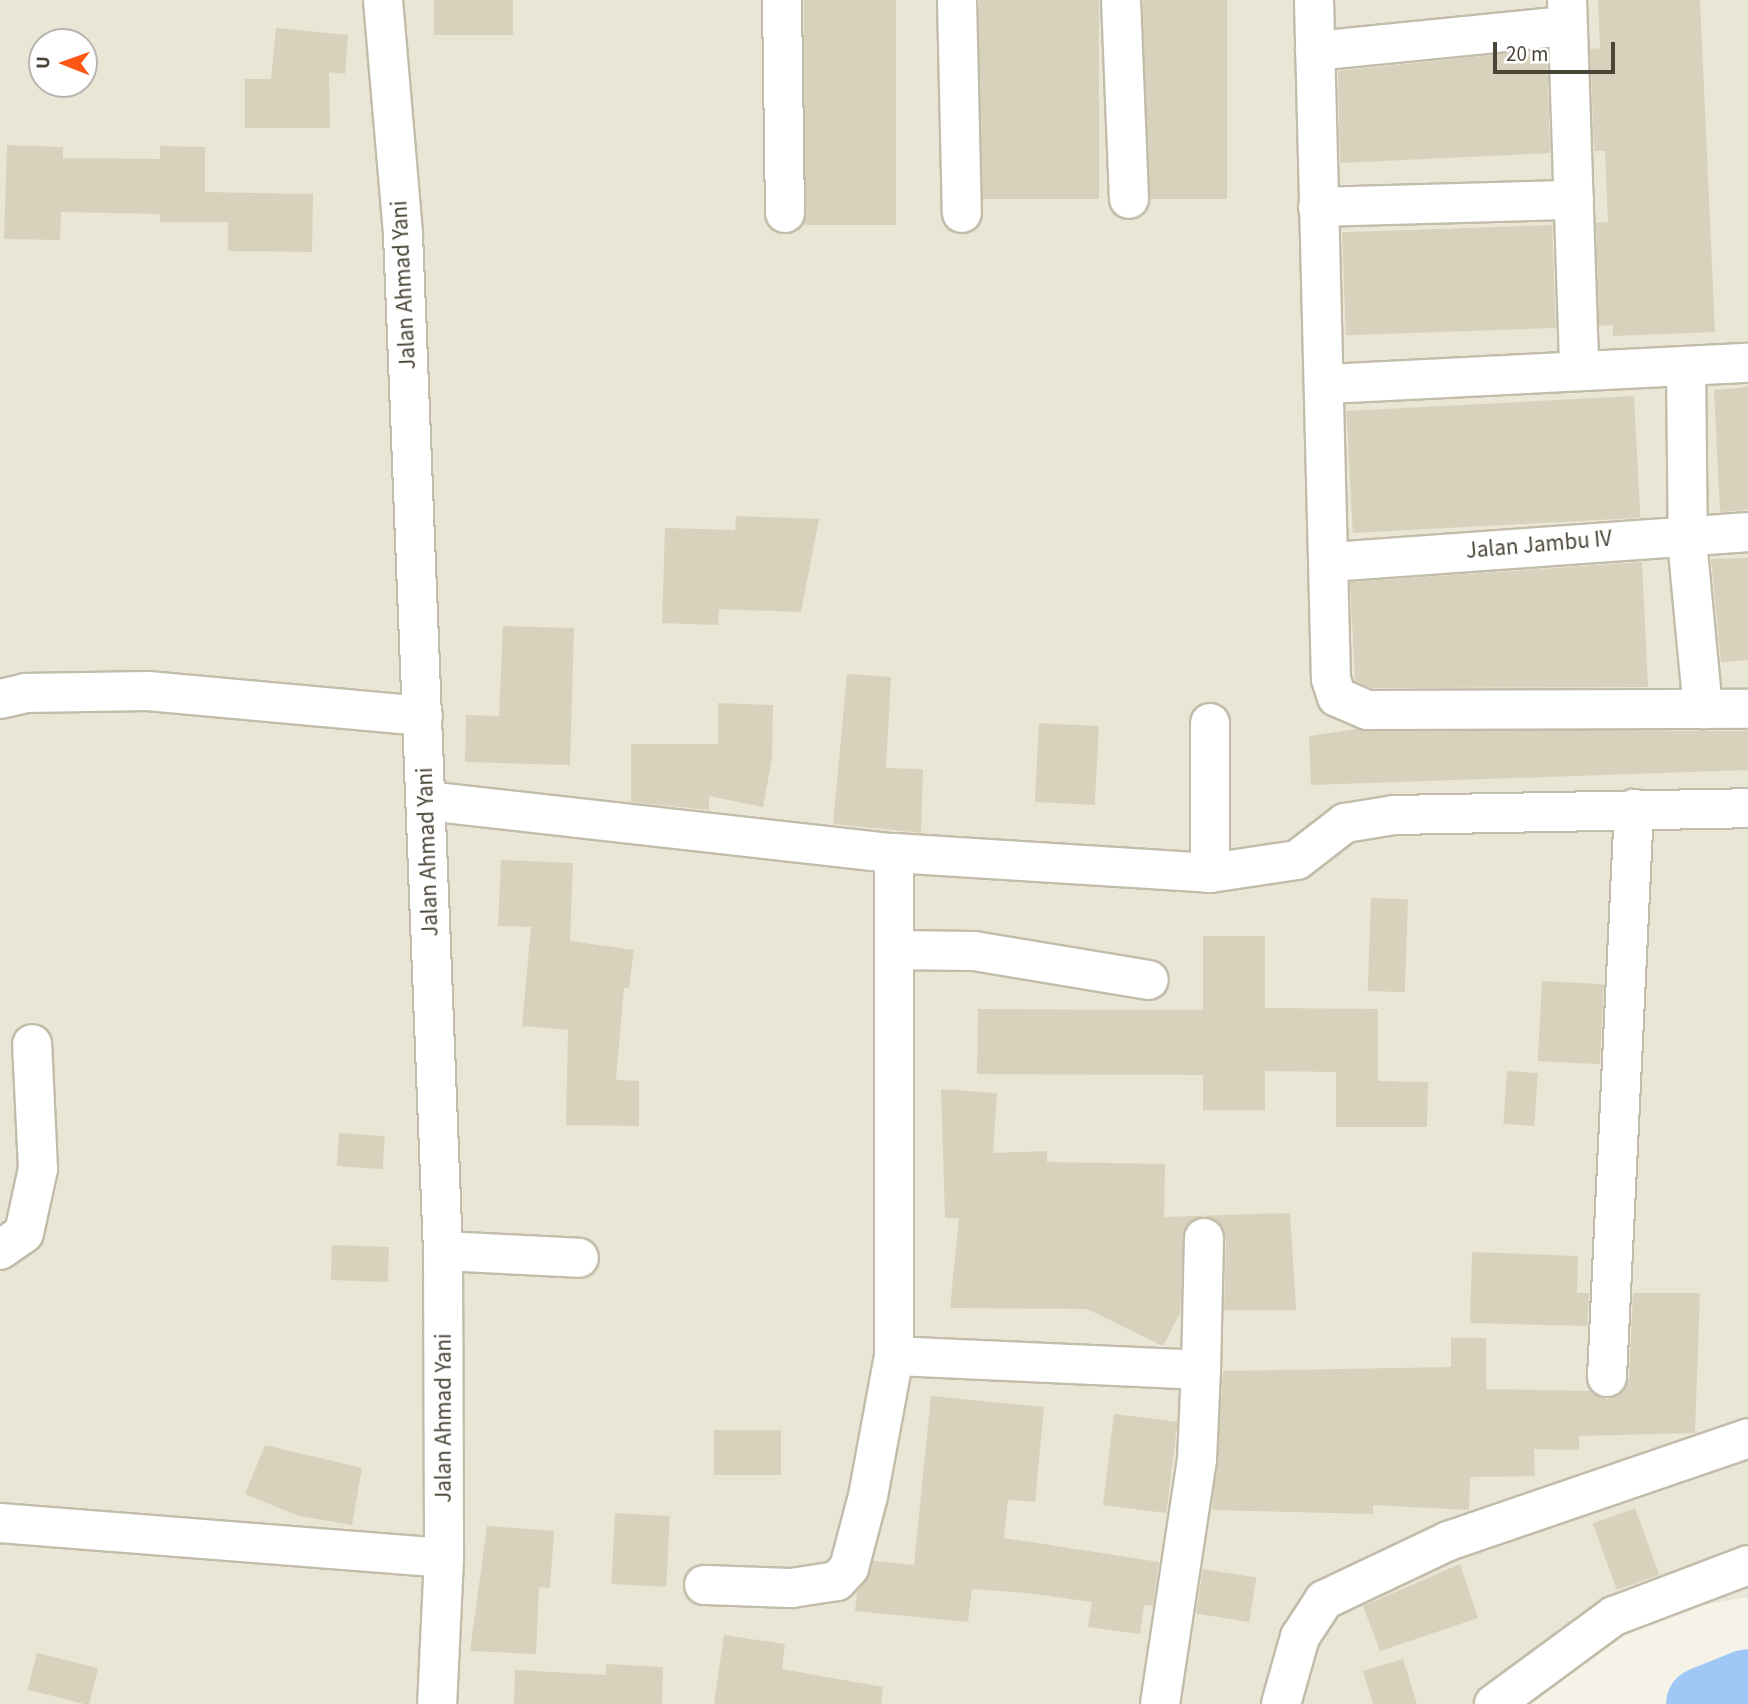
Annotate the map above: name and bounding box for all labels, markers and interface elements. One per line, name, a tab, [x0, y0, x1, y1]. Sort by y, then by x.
north arrow	[28, 28, 98, 98]
scale bar	[1496, 28, 1618, 72]
text: 20 m	[1506, 39, 1548, 69]
text: U	[30, 56, 57, 69]
street label: Jalan Ahmad Yani	[386, 200, 422, 370]
street label: Jalan Jambu IV	[1465, 525, 1613, 565]
street label: Jalan Ahmad Yani	[411, 767, 445, 937]
street label: Jalan Ahmad Yani	[430, 1333, 458, 1503]

